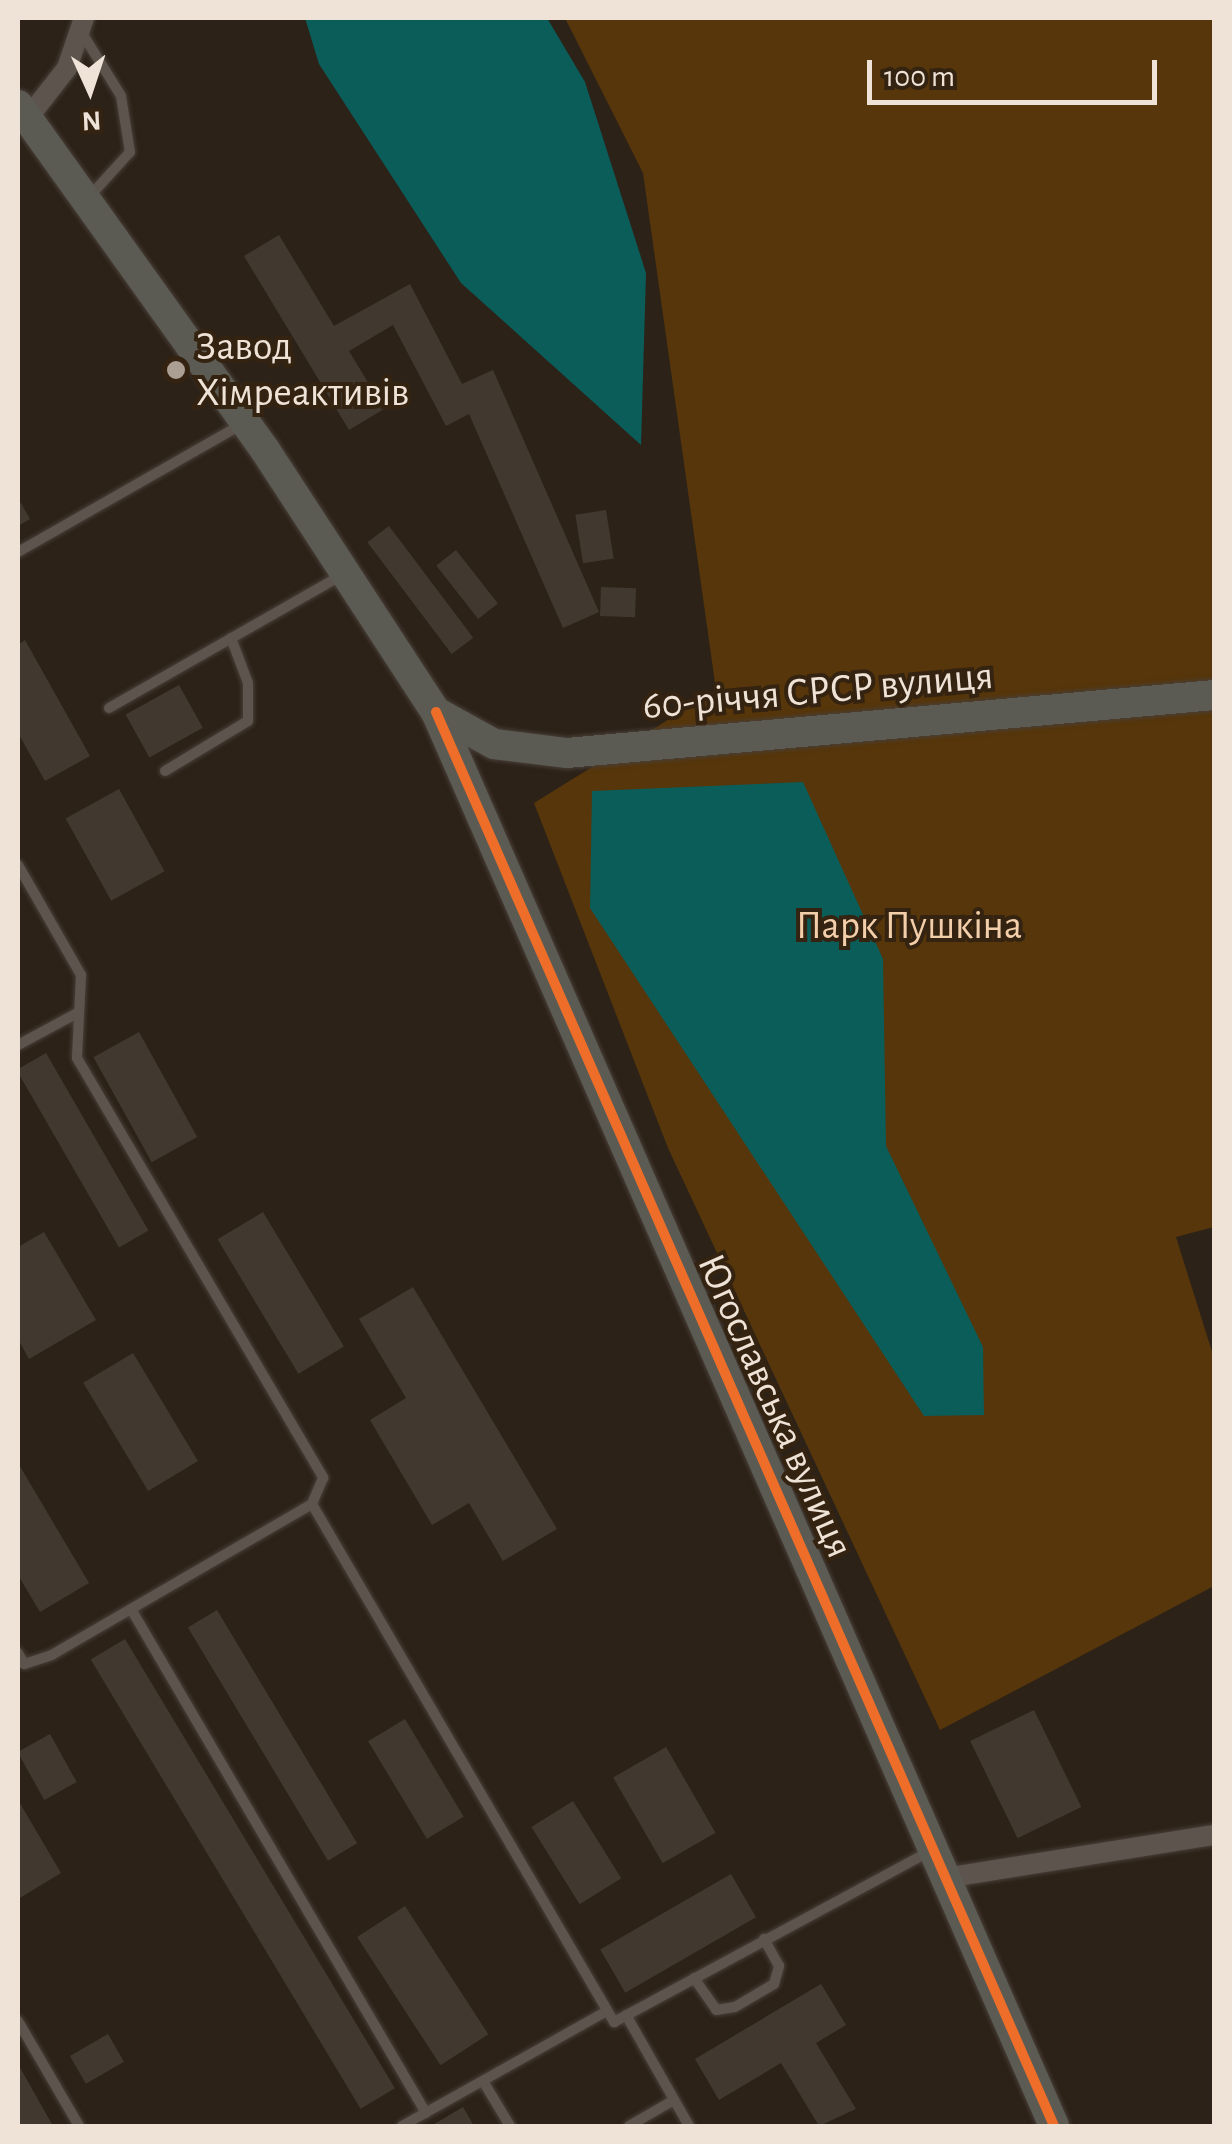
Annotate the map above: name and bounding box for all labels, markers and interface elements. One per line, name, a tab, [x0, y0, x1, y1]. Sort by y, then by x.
north arrow	[40, 40, 140, 140]
scale bar	[872, 40, 1162, 102]
text: 100 m	[884, 62, 955, 92]
text: N	[81, 105, 102, 134]
place label: Завод Хімреактивів	[196, 323, 409, 417]
marker: Завод Хімреактивів	[165, 359, 187, 381]
street label: 60-річчя СРСР вулиця	[641, 652, 995, 730]
park label: Парк Пушкіна	[796, 902, 1022, 950]
street label: Югославська вулиця	[687, 1247, 863, 1565]

